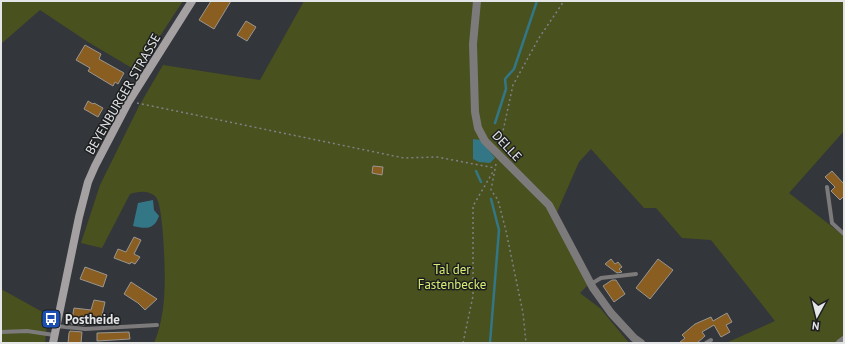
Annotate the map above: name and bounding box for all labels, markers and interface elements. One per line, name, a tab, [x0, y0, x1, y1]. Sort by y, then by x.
street label: BEYENBURGER STRASSE	[81, 30, 165, 157]
street label: DELLE	[489, 127, 525, 165]
park label: Tal der Fastenbecke	[418, 261, 486, 293]
north arrow	[797, 296, 837, 336]
bus stop icon: Postheide	[40, 308, 62, 330]
place label: Postheide	[65, 311, 120, 328]
text: N	[811, 319, 820, 333]

